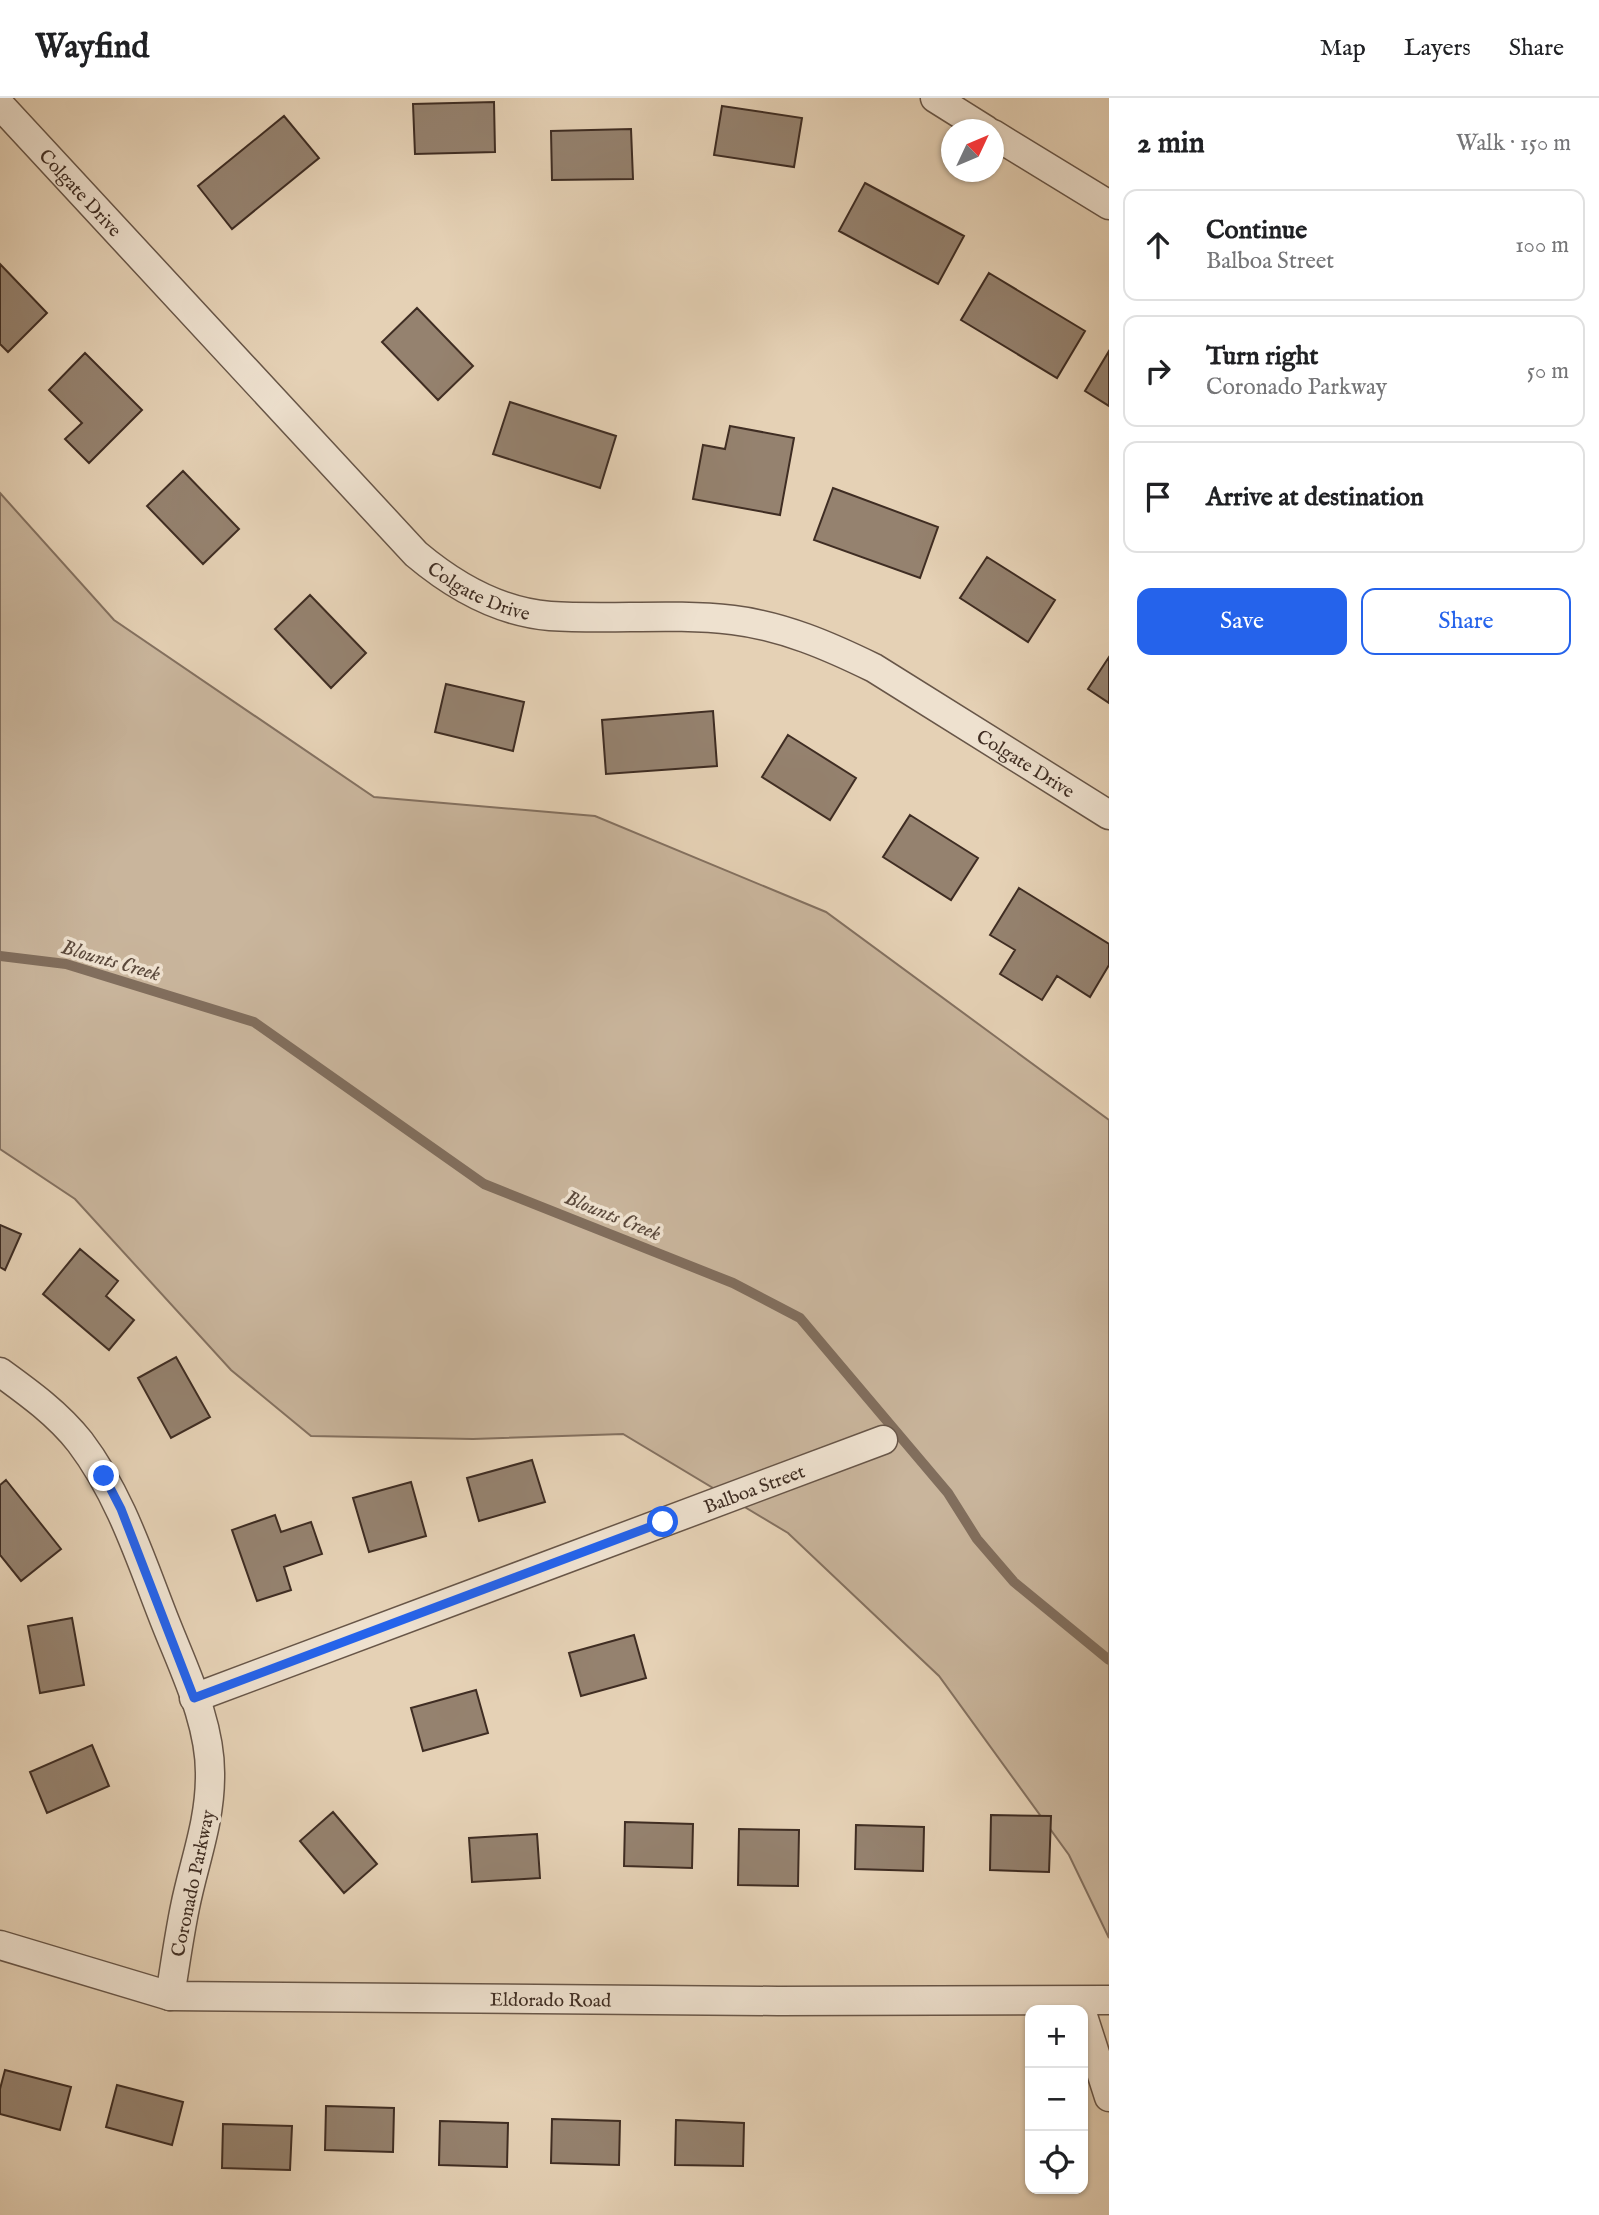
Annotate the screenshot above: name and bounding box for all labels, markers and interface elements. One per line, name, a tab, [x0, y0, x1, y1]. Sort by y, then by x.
text: Wayfind	[35, 27, 149, 69]
text: Map	[1320, 33, 1366, 64]
text: Layers	[1404, 33, 1471, 64]
text: Share	[1509, 33, 1564, 64]
north arrow	[941, 119, 1004, 182]
text: 2 min	[1137, 125, 1205, 163]
text: Walk · 150 m	[1456, 129, 1571, 158]
street label: Colgate Drive	[33, 145, 126, 243]
text: Continue	[1206, 214, 1307, 247]
icon: ahead	[1139, 226, 1177, 264]
text: 100 m	[1515, 231, 1569, 260]
text: Balboa Street	[1206, 247, 1334, 276]
text: Turn right	[1206, 340, 1319, 373]
icon: right	[1139, 352, 1177, 390]
text: 50 m	[1527, 357, 1569, 386]
text: Coronado Parkway	[1206, 373, 1387, 402]
icon: arrive	[1139, 478, 1177, 516]
text: Arrive at destination	[1206, 481, 1424, 514]
street label: Colgate Drive	[422, 557, 532, 627]
button: Save	[1137, 588, 1347, 655]
button: Share	[1361, 588, 1571, 655]
street label: Colgate Drive	[971, 725, 1079, 805]
water label: Blounts Creek	[58, 934, 164, 989]
water label: Blounts Creek	[560, 1185, 665, 1248]
route end	[88, 1460, 119, 1491]
street label: Balboa Street	[701, 1460, 809, 1520]
route start	[647, 1506, 678, 1537]
street label: Coronado Parkway	[167, 1807, 221, 1959]
street label: Eldorado Road	[490, 1989, 612, 2014]
map controls	[1025, 2005, 1088, 2194]
button: +	[1025, 2005, 1088, 2068]
button: −	[1025, 2068, 1088, 2131]
button: locate	[1025, 2131, 1088, 2194]

